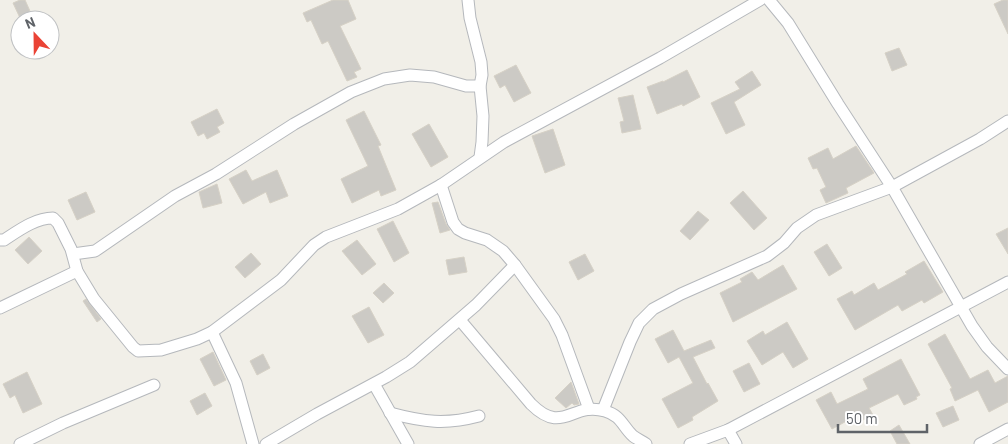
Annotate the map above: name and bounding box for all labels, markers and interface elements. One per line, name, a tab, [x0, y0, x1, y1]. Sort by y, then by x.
north arrow	[10, 10, 60, 60]
text: N	[22, 13, 37, 32]
scale bar	[838, 402, 927, 434]
text: 50 m	[846, 409, 878, 427]

